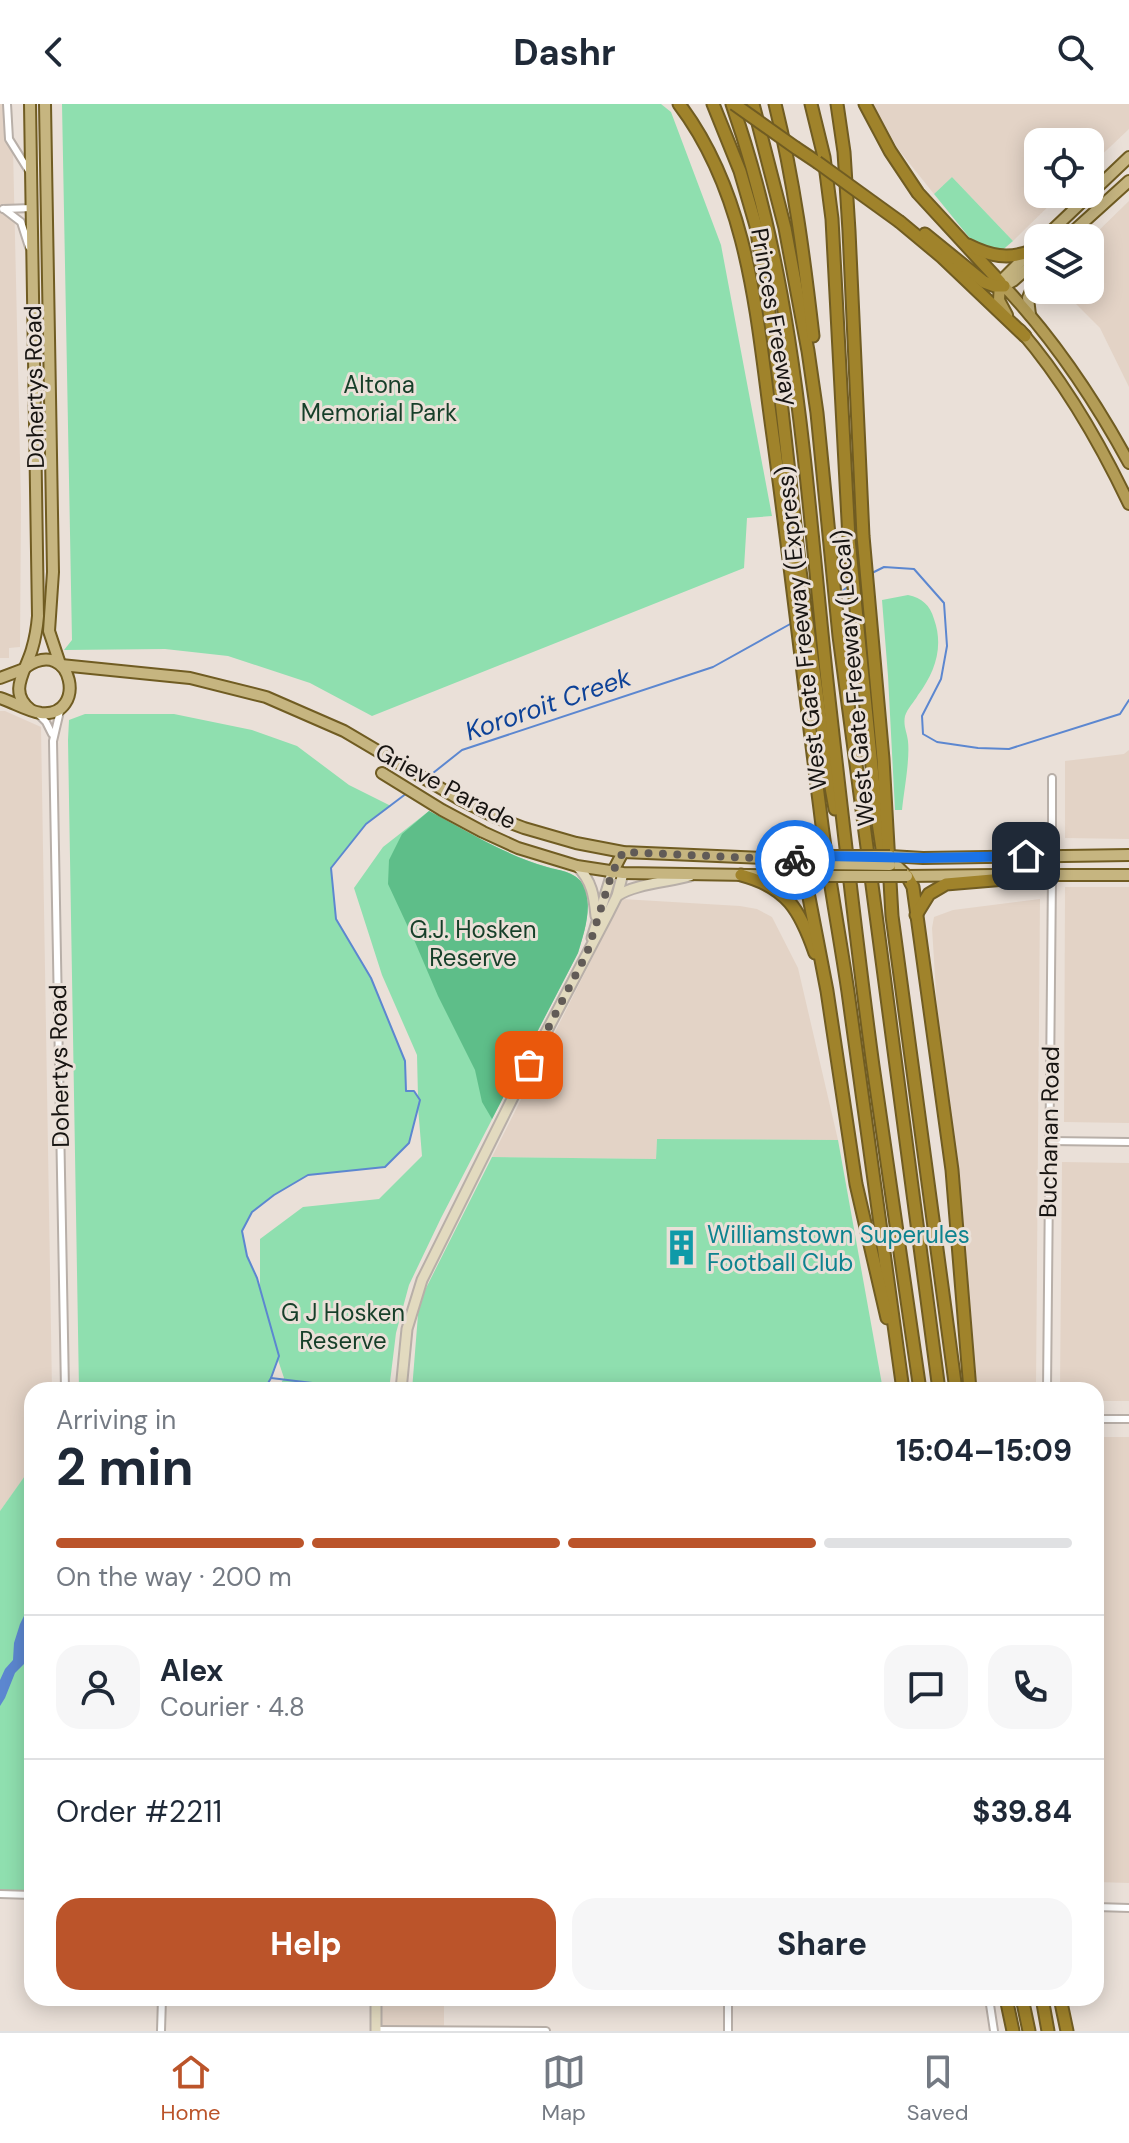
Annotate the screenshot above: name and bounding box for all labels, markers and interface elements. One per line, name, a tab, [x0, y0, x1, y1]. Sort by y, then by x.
text: Dashr	[513, 29, 616, 76]
icon: back	[32, 30, 76, 74]
icon: search	[1053, 30, 1097, 74]
map controls	[1024, 128, 1104, 304]
button: locate	[1024, 128, 1104, 208]
button: layers	[1024, 224, 1104, 304]
street label: Princes Freeway	[744, 226, 806, 408]
street label: Dohertys Road	[17, 305, 51, 469]
park label: Altona Memorial Park	[301, 369, 457, 428]
street label: West Gate Freeway (Express)	[769, 464, 833, 792]
street label: West Gate Freeway (Local)	[825, 528, 881, 828]
water label: Kororoit Creek	[461, 660, 636, 748]
street label: Grieve Parade	[370, 736, 522, 836]
courier	[755, 820, 835, 900]
pin	[992, 822, 1060, 890]
icon: home	[1004, 834, 1048, 878]
icon: bike	[773, 838, 817, 882]
park label: G.J. Hosken Reserve	[410, 914, 536, 973]
street label: Dohertys Road	[42, 984, 76, 1148]
pin	[495, 1031, 563, 1099]
icon: bag	[507, 1043, 551, 1087]
street label: Buchanan Road	[1032, 1046, 1066, 1218]
place label: Williamstown Superules Football Club	[707, 1219, 970, 1278]
building icon: Williamstown Superules Football Club	[662, 1229, 700, 1267]
park label: G J Hosken Reserve	[281, 1297, 405, 1356]
text: Arriving in	[56, 1403, 176, 1437]
text: 15:04–15:09	[896, 1431, 1072, 1470]
text: 2 min	[56, 1433, 194, 1501]
text: On the way · 200 m	[56, 1560, 292, 1594]
button: person	[56, 1645, 140, 1729]
button: chat	[884, 1645, 968, 1729]
button: phone	[988, 1645, 1072, 1729]
text: Alex	[160, 1651, 223, 1690]
text: Courier · 4.8	[160, 1690, 305, 1724]
text: Order #2211	[56, 1792, 222, 1831]
text: $39.84	[972, 1792, 1072, 1831]
button: Help	[56, 1898, 556, 1990]
button: Share	[572, 1898, 1072, 1990]
tab: Home	[160, 2050, 221, 2127]
tab: Map	[542, 2050, 586, 2127]
tab: Saved	[907, 2050, 969, 2127]

